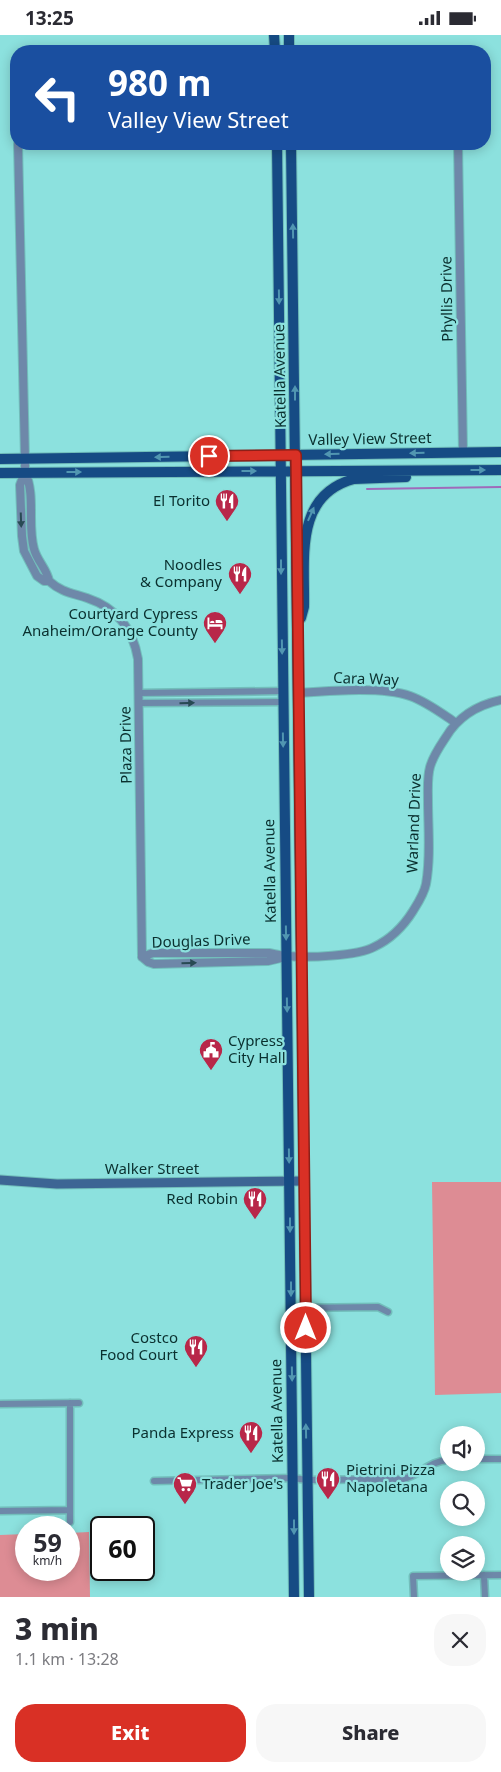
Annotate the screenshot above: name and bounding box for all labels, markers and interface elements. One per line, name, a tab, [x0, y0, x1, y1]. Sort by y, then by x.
text: 13:25	[25, 5, 74, 31]
text: 980 m	[108, 59, 211, 106]
icon: left	[25, 65, 90, 130]
text: Valley View Street	[108, 104, 289, 134]
one-way arrow	[288, 223, 296, 239]
street label: Phyllis Drive	[435, 256, 457, 342]
one-way arrow	[275, 290, 283, 306]
street label: Katella Avenue	[268, 324, 290, 428]
one-way arrow	[291, 385, 299, 401]
street label: Valley View Street	[308, 427, 432, 449]
pin	[188, 435, 230, 477]
icon: arrive	[195, 442, 223, 470]
one-way arrow	[409, 449, 425, 457]
one-way arrow	[324, 451, 340, 459]
one-way arrow	[154, 453, 170, 461]
one-way arrow	[470, 466, 486, 474]
one-way arrow	[241, 467, 257, 475]
one-way arrow	[66, 468, 82, 476]
restaurant icon: El Torito	[214, 488, 240, 522]
place label: El Torito	[153, 490, 210, 510]
one-way arrow	[308, 507, 316, 521]
one-way arrow	[17, 512, 25, 528]
place label: Noodles & Company	[140, 554, 222, 591]
one-way arrow	[277, 559, 285, 575]
restaurant icon: Noodles & Company	[227, 561, 253, 595]
place label: Courtyard Cypress Anaheim/Orange County	[22, 603, 198, 640]
hotel icon: Courtyard Cypress Anaheim/Orange County	[202, 610, 228, 644]
one-way arrow	[278, 639, 286, 655]
street label: Cara Way	[333, 667, 400, 689]
one-way arrow	[180, 699, 196, 707]
street label: Plaza Drive	[114, 706, 136, 784]
one-way arrow	[280, 732, 288, 748]
street label: Warland Drive	[401, 773, 425, 873]
street label: Katella Avenue	[258, 819, 280, 923]
one-way arrow	[282, 925, 290, 941]
street label: Douglas Drive	[151, 928, 251, 952]
one-way arrow	[181, 959, 197, 967]
one-way arrow	[283, 997, 291, 1013]
place label: Cypress City Hall	[228, 1030, 286, 1067]
public building icon: Cypress City Hall	[198, 1037, 224, 1071]
one-way arrow	[286, 1148, 294, 1164]
street label: Walker Street	[105, 1158, 200, 1178]
restaurant icon: Red Robin	[242, 1186, 268, 1220]
place label: Red Robin	[166, 1188, 238, 1208]
one-way arrow	[286, 1218, 294, 1234]
one-way arrow	[287, 1281, 295, 1297]
position arrow	[279, 1301, 331, 1353]
place label: Costco Food Court	[100, 1327, 179, 1364]
restaurant icon: Costco Food Court	[183, 1334, 209, 1368]
street label: Katella Avenue	[265, 1359, 287, 1463]
one-way arrow	[288, 1367, 296, 1383]
restaurant icon: Panda Express	[238, 1420, 264, 1454]
place label: Panda Express	[131, 1422, 234, 1442]
one-way arrow	[302, 1423, 310, 1439]
map controls	[440, 1426, 485, 1581]
button: sound	[440, 1426, 485, 1471]
place label: Pietrini Pizza Napoletana	[346, 1459, 435, 1496]
restaurant icon: Pietrini Pizza Napoletana	[315, 1466, 341, 1500]
supermarket icon: Trader Joe's	[172, 1471, 198, 1505]
place label: Trader Joe's	[202, 1473, 283, 1493]
button: search	[440, 1481, 485, 1526]
speed limit sign: 60	[90, 1516, 155, 1581]
one-way arrow	[290, 1519, 298, 1535]
text: 59	[33, 1525, 62, 1559]
button: layers	[440, 1536, 485, 1581]
text: km/h	[33, 1552, 62, 1569]
text: 3 min	[15, 1608, 99, 1649]
button: close	[434, 1614, 486, 1666]
text: 1.1 km · 13:28	[15, 1648, 119, 1670]
button: Exit	[15, 1704, 246, 1762]
button: Share	[256, 1704, 486, 1762]

